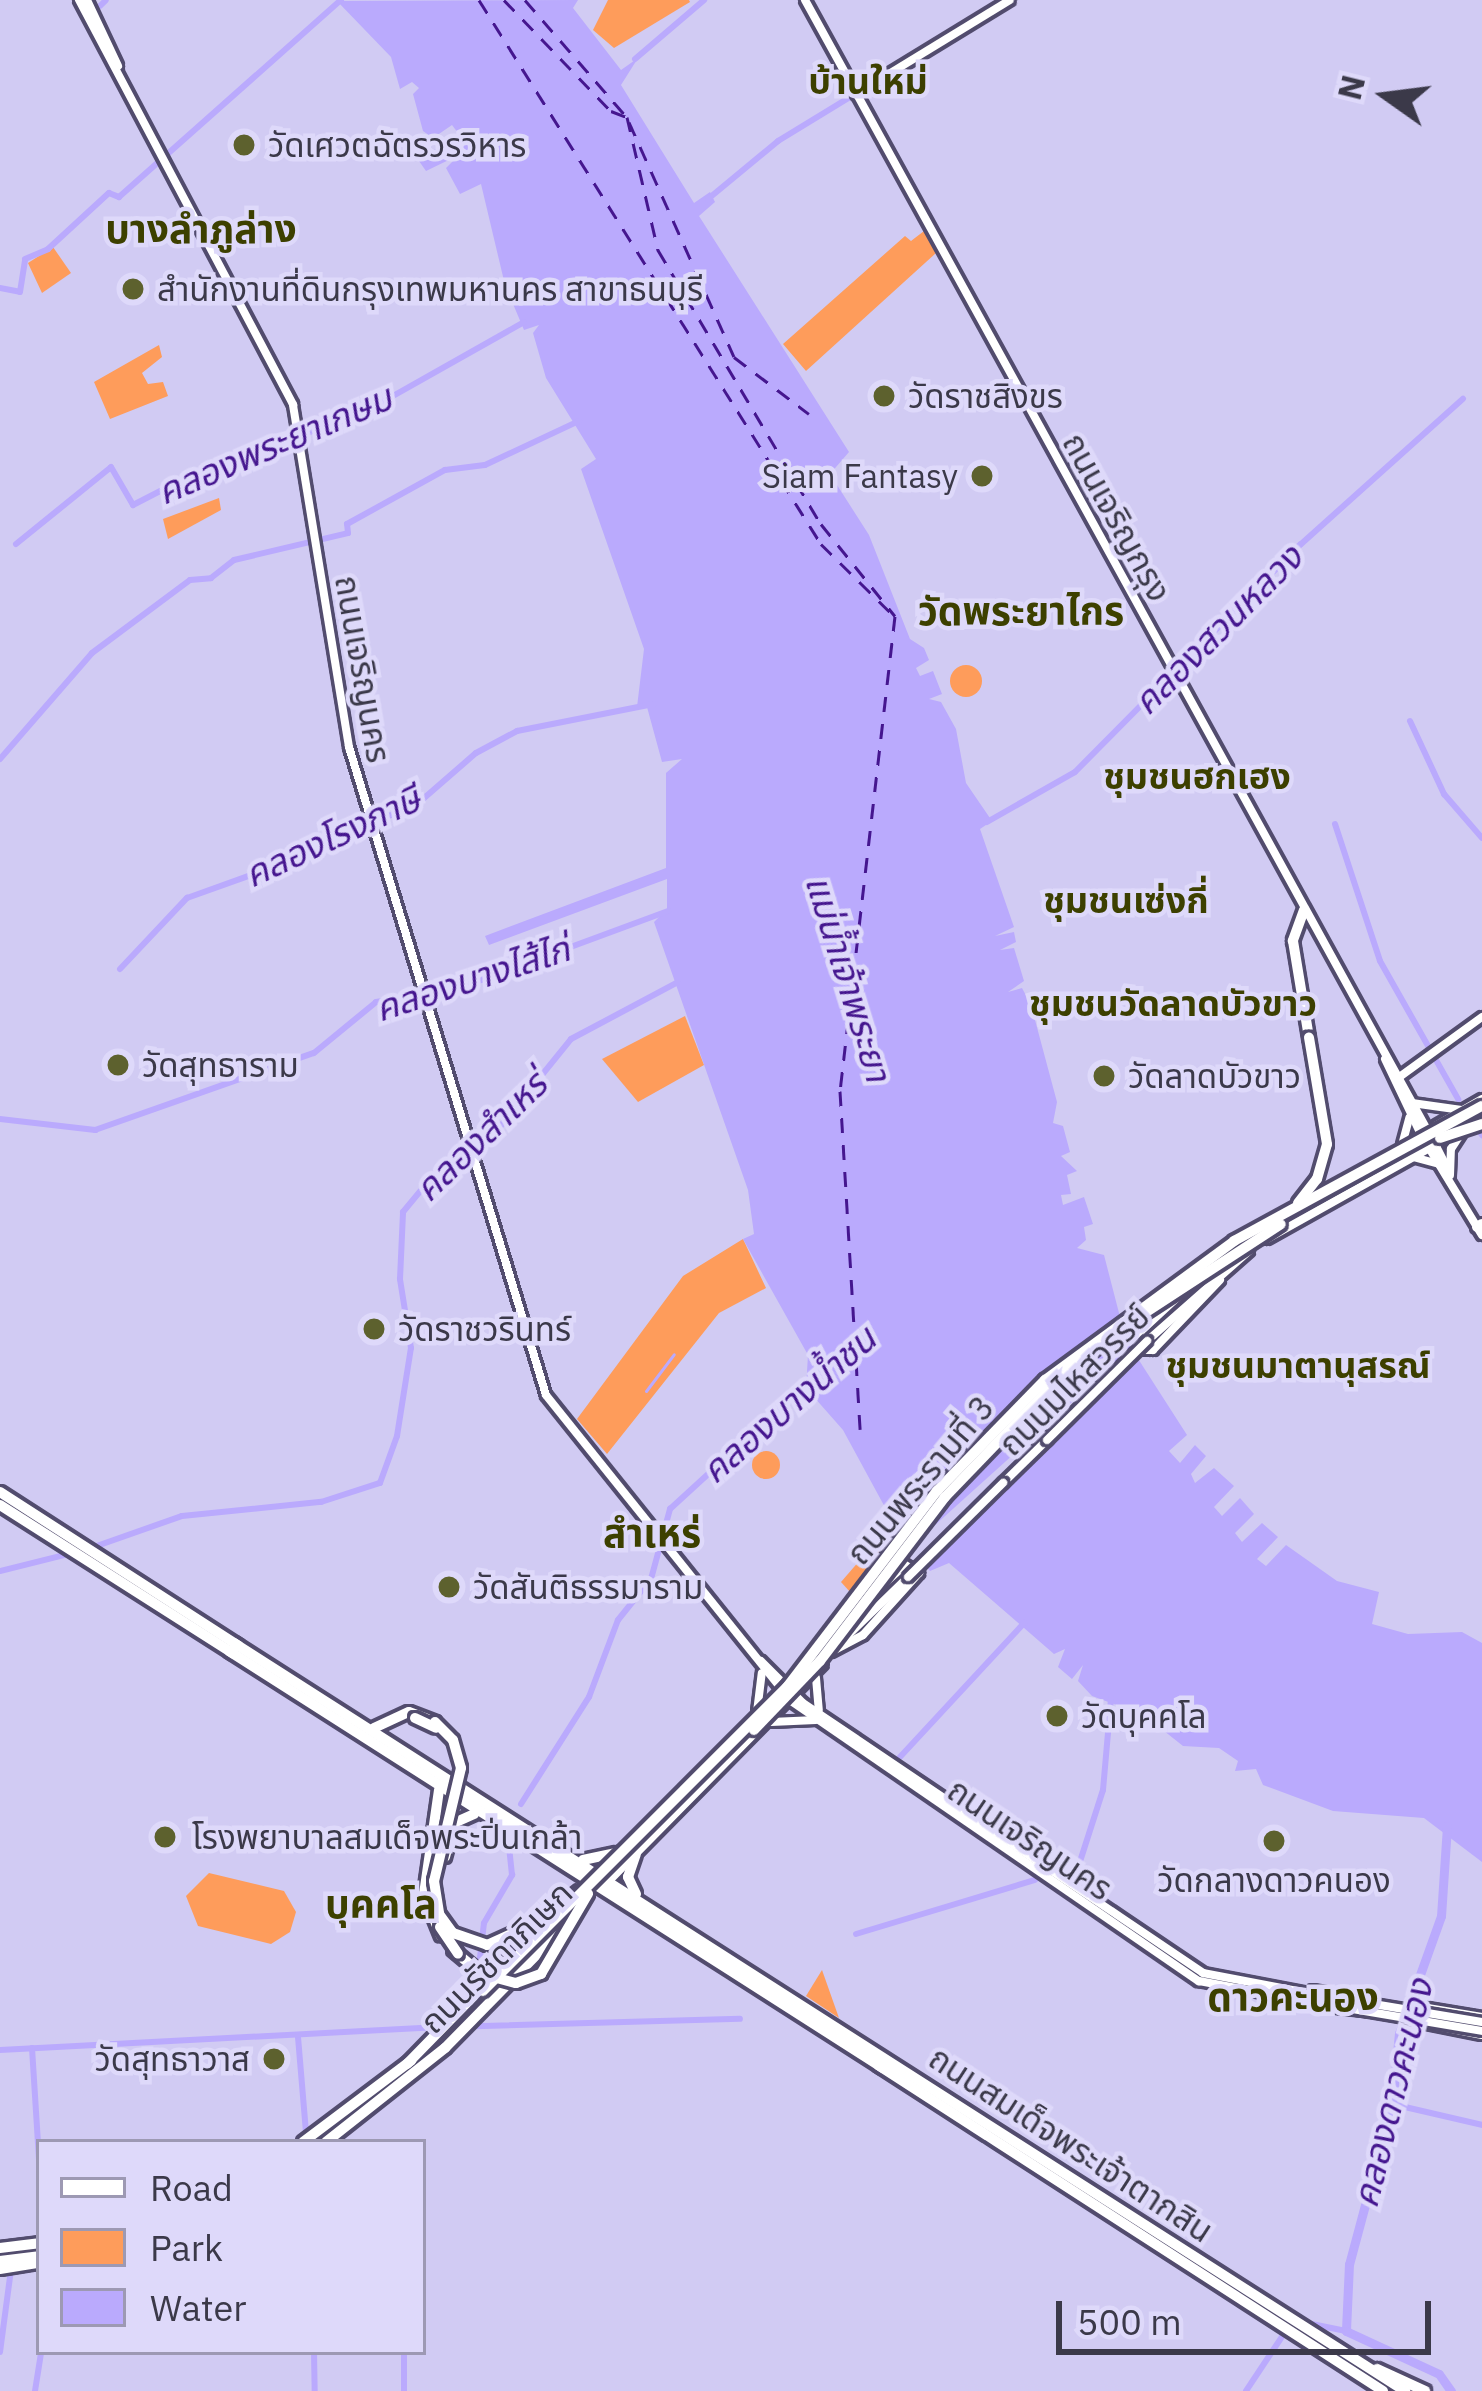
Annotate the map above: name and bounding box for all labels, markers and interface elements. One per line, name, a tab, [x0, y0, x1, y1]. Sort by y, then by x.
north arrow	[1326, 36, 1446, 156]
district label: บ้านใหม่	[808, 59, 928, 103]
text: N	[1327, 70, 1374, 104]
place label: วัดเศวตฉัตรวรวิหาร	[268, 125, 526, 165]
marker: วัดเศวตฉัตรวรวิหาร	[231, 132, 257, 158]
district label: บางลำภูล่าง	[105, 206, 297, 252]
place label: สํานักงานที่ดินกรุงเทพมหานคร สาขาธนบุรี	[157, 269, 703, 309]
marker: สํานักงานที่ดินกรุงเทพมหานคร สาขาธนบุรี	[120, 276, 146, 302]
water label: คลองพระยาเกษม	[150, 375, 398, 513]
place label: วัดราชสิงขร	[908, 376, 1063, 416]
marker: วัดราชสิงขร	[871, 383, 897, 409]
street label: ถนนเจริญกรุง	[1055, 426, 1179, 608]
place label: Siam Fantasy	[762, 456, 958, 496]
marker: Siam Fantasy	[969, 463, 995, 489]
water label: คลองสวนหลวง	[1123, 535, 1311, 723]
street label: ถนนเจริญนคร	[327, 572, 399, 766]
district label: วัดพระยาไกร	[918, 588, 1124, 634]
district label: ชุมชนฮกเฮง	[1103, 754, 1291, 798]
water label: คลองโรงภาษี	[237, 776, 427, 896]
water label: แม่น้ำเจ้าพระยา	[797, 870, 901, 1086]
district label: ชุมชนเซ่งกี่	[1043, 878, 1209, 922]
water label: คลองบางไส้ไก่	[369, 926, 575, 1030]
district label: ชุมชนวัดลาดบัวขาว	[1029, 981, 1317, 1025]
place label: วัดสุทธาราม	[142, 1045, 299, 1085]
marker: วัดสุทธาราม	[105, 1052, 131, 1078]
place label: วัดลาดบัวขาว	[1128, 1056, 1301, 1096]
water label: คลองสำเหร่	[405, 1062, 555, 1210]
marker: วัดลาดบัวขาว	[1091, 1063, 1117, 1089]
street label: ถนนมไหสวรรย์	[990, 1296, 1158, 1464]
place label: วัดราชวรินทร์	[398, 1309, 571, 1349]
marker: วัดราชวรินทร์	[361, 1316, 387, 1342]
water label: คลองบางน้ำชน	[692, 1317, 884, 1491]
district label: ชุมชนมาตานุสรณ์	[1165, 1343, 1431, 1387]
street label: ถนนพระรามที่ 3	[838, 1388, 1002, 1572]
district label: สำเหร่	[603, 1510, 701, 1556]
place label: วัดสันติธรรมาราม	[473, 1567, 703, 1607]
marker: วัดสันติธรรมาราม	[436, 1574, 462, 1600]
place label: วัดบุคคโล	[1081, 1696, 1207, 1736]
marker: วัดบุคคโล	[1044, 1703, 1070, 1729]
street label: ถนนเจริญนคร	[940, 1770, 1120, 1908]
place label: โรงพยาบาลสมเด็จพระปิ่นเกล้า	[192, 1817, 582, 1857]
marker: โรงพยาบาลสมเด็จพระปิ่นเกล้า	[149, 1821, 181, 1853]
marker: วัดกลางดาวคนอง	[1261, 1828, 1287, 1854]
place label: วัดกลางดาวคนอง	[1157, 1860, 1391, 1900]
street label: ถนนรัชดาภิเษก	[412, 1873, 580, 2041]
district label: บุคคโล	[325, 1881, 437, 1927]
district label: ดาวคะนอง	[1207, 1974, 1379, 2020]
water label: คลองดาวคะนอง	[1343, 1974, 1441, 2212]
street label: ถนนสมเด็จพระเจ้าตากสิน	[922, 2038, 1220, 2250]
place label: วัดสุทธาวาส	[95, 2039, 250, 2079]
marker: วัดสุทธาวาส	[261, 2046, 287, 2072]
legend	[36, 2139, 426, 2355]
text: Road	[150, 2164, 233, 2211]
text: Park	[150, 2224, 223, 2271]
scale bar	[1062, 2277, 1437, 2351]
text: Water	[150, 2284, 246, 2331]
text: 500 m	[1077, 2298, 1182, 2345]

